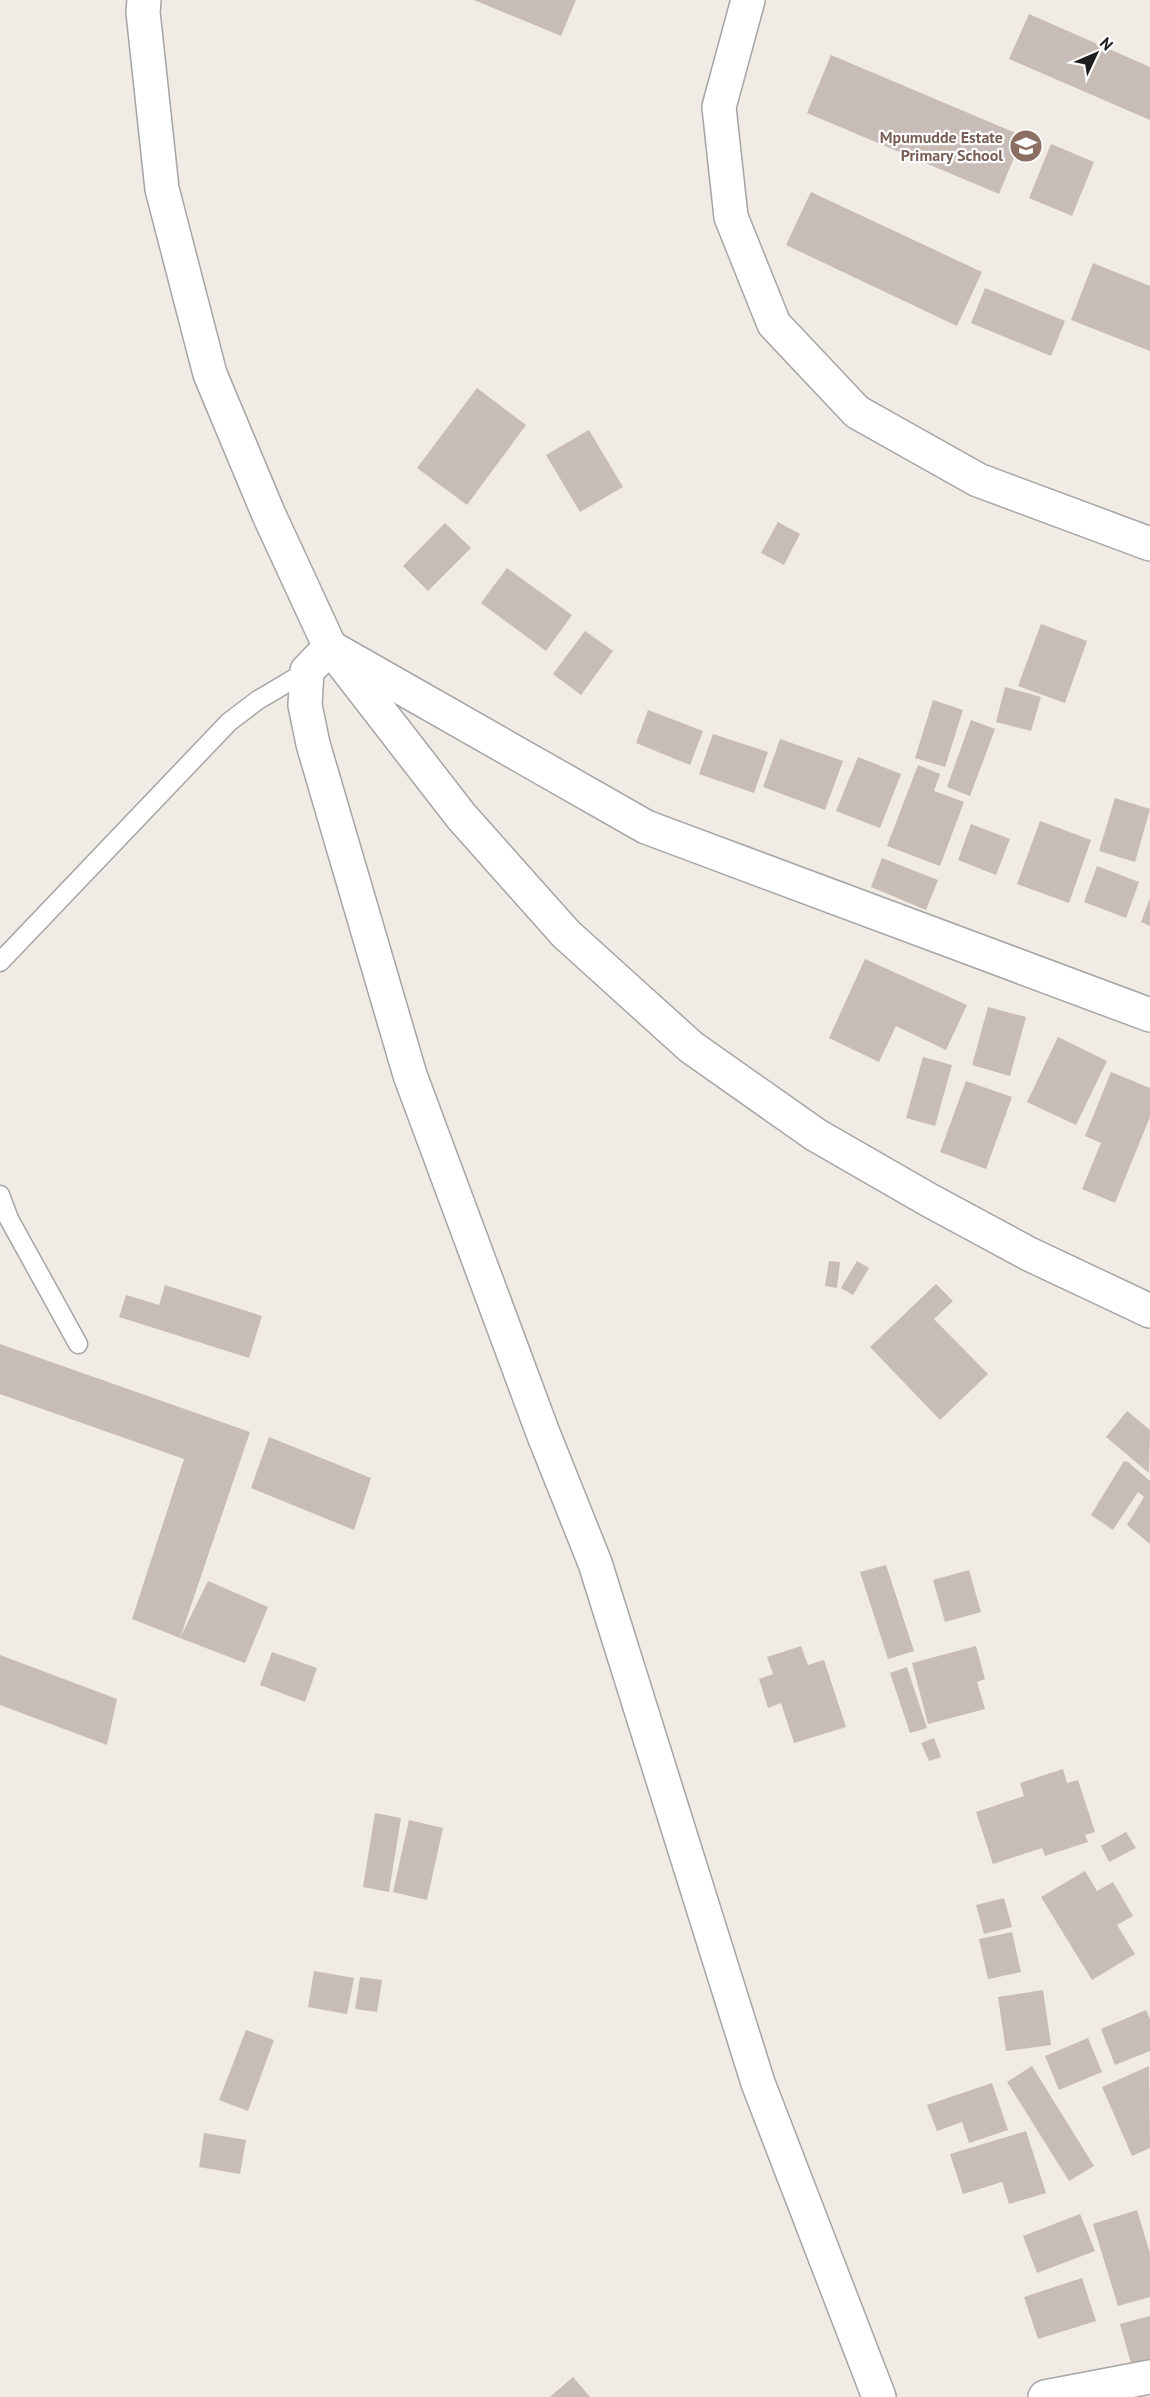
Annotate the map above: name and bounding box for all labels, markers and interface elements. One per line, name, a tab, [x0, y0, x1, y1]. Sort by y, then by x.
north arrow	[1066, 24, 1126, 84]
text: N	[1096, 33, 1118, 54]
place label: Mpumudde Estate Primary School	[880, 127, 1003, 165]
school or university icon: Mpumudde Estate Primary School	[1008, 128, 1044, 164]

